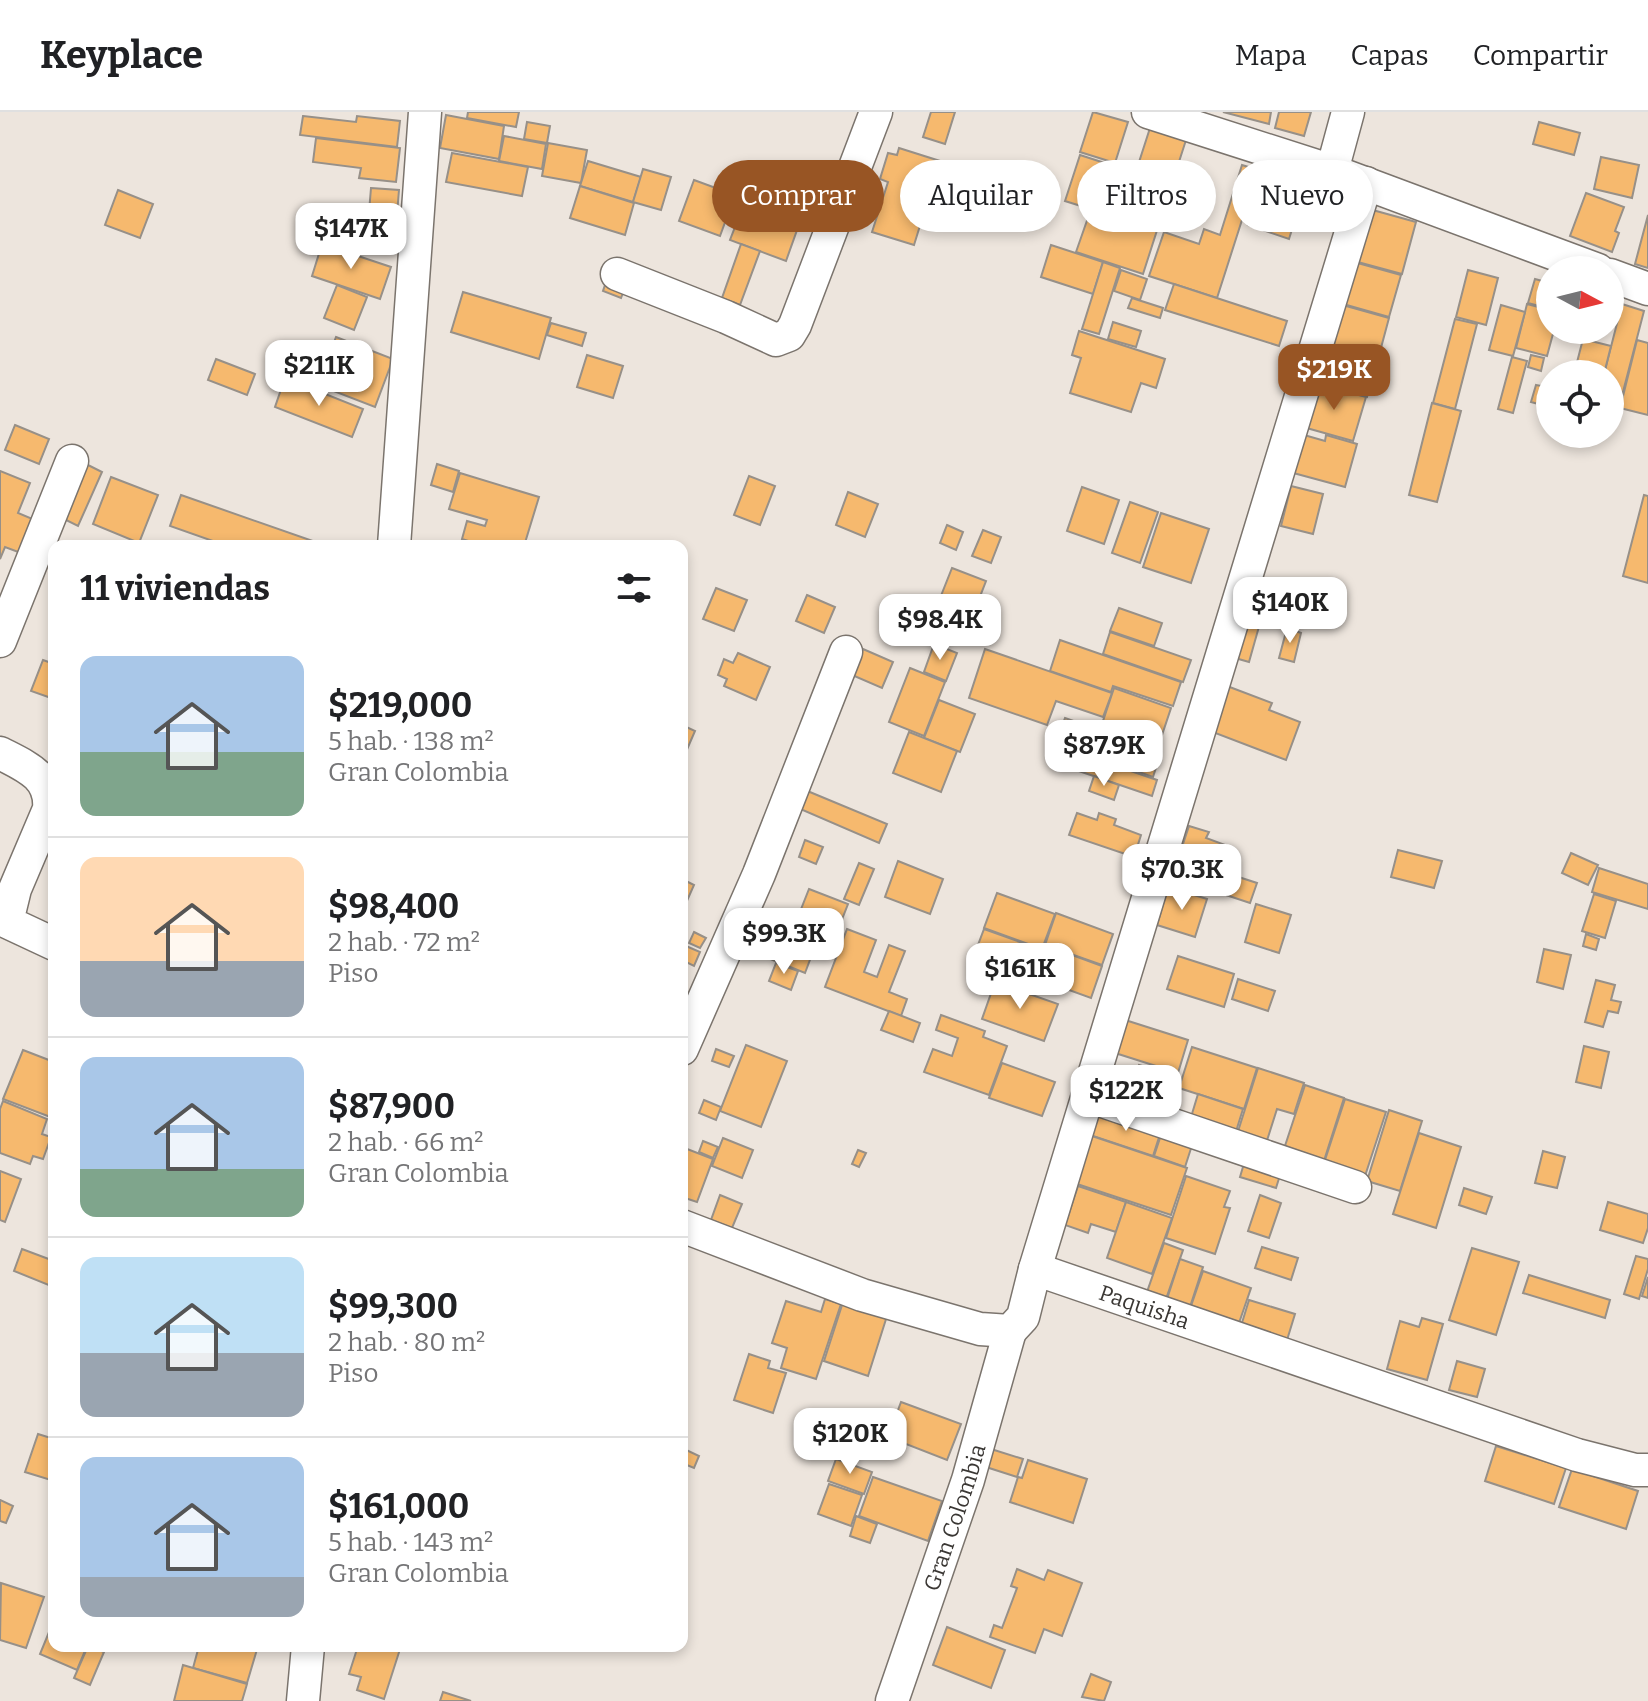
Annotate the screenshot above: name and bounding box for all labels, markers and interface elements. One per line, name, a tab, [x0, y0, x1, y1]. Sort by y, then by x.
text: Keyplace	[40, 32, 203, 78]
text: Mapa	[1235, 39, 1306, 72]
text: Capas	[1350, 39, 1429, 72]
text: Compartir	[1473, 39, 1608, 72]
chip: Comprar	[712, 160, 884, 232]
chip: Alquilar	[900, 160, 1061, 232]
chip: Filtros	[1077, 160, 1216, 232]
chip: Nuevo	[1232, 160, 1373, 232]
pin: $147K	[295, 203, 407, 271]
text: $147K	[313, 213, 389, 244]
north arrow	[1536, 256, 1624, 344]
map controls	[1536, 256, 1624, 448]
pin: $211K	[263, 340, 375, 408]
pin: $219K	[1278, 344, 1390, 412]
text: $211K	[283, 350, 355, 381]
text: $219K	[1296, 354, 1372, 385]
button: locate	[1536, 360, 1624, 448]
icon: filters	[612, 566, 656, 610]
text: 11 viviendas	[80, 568, 270, 609]
pin: $140K	[1234, 577, 1346, 645]
text: $140K	[1251, 587, 1329, 618]
pin: $98.4K	[875, 594, 1005, 662]
text: $98.4K	[897, 604, 983, 635]
text: $219,000	[328, 685, 472, 726]
icon: home	[144, 688, 240, 784]
pin: $87.9K	[1039, 720, 1169, 788]
text: 5 hab. · 138 m²	[328, 726, 494, 757]
text: $87.9K	[1063, 730, 1145, 761]
text: Gran Colombia	[328, 757, 509, 788]
pin: $70.3K	[1117, 844, 1247, 912]
text: $70.3K	[1140, 854, 1224, 885]
text: $98,400	[328, 886, 459, 927]
icon: home	[144, 889, 240, 985]
pin: $99.3K	[719, 908, 849, 976]
text: $99.3K	[742, 918, 826, 949]
text: 2 hab. · 72 m²	[328, 927, 480, 958]
pin: $161K	[964, 943, 1076, 1011]
text: $161K	[984, 953, 1056, 984]
text: Piso	[328, 958, 378, 989]
pin: $122K	[1070, 1065, 1182, 1133]
text: $122K	[1089, 1075, 1163, 1106]
text: $87,900	[328, 1086, 455, 1127]
icon: home	[144, 1089, 240, 1185]
text: 2 hab. · 66 m²	[328, 1127, 484, 1158]
text: Gran Colombia	[328, 1158, 509, 1189]
street label: Paquisha	[1096, 1279, 1193, 1335]
text: $99,300	[328, 1286, 458, 1327]
icon: home	[144, 1289, 240, 1385]
text: 2 hab. · 80 m²	[328, 1327, 485, 1358]
text: Piso	[328, 1358, 378, 1389]
pin: $120K	[794, 1408, 906, 1476]
text: $120K	[812, 1418, 888, 1449]
street label: Gran Colombia	[918, 1441, 991, 1594]
text: $161,000	[328, 1486, 469, 1527]
icon: home	[144, 1489, 240, 1585]
text: 5 hab. · 143 m²	[328, 1527, 493, 1558]
text: Gran Colombia	[328, 1558, 509, 1589]

